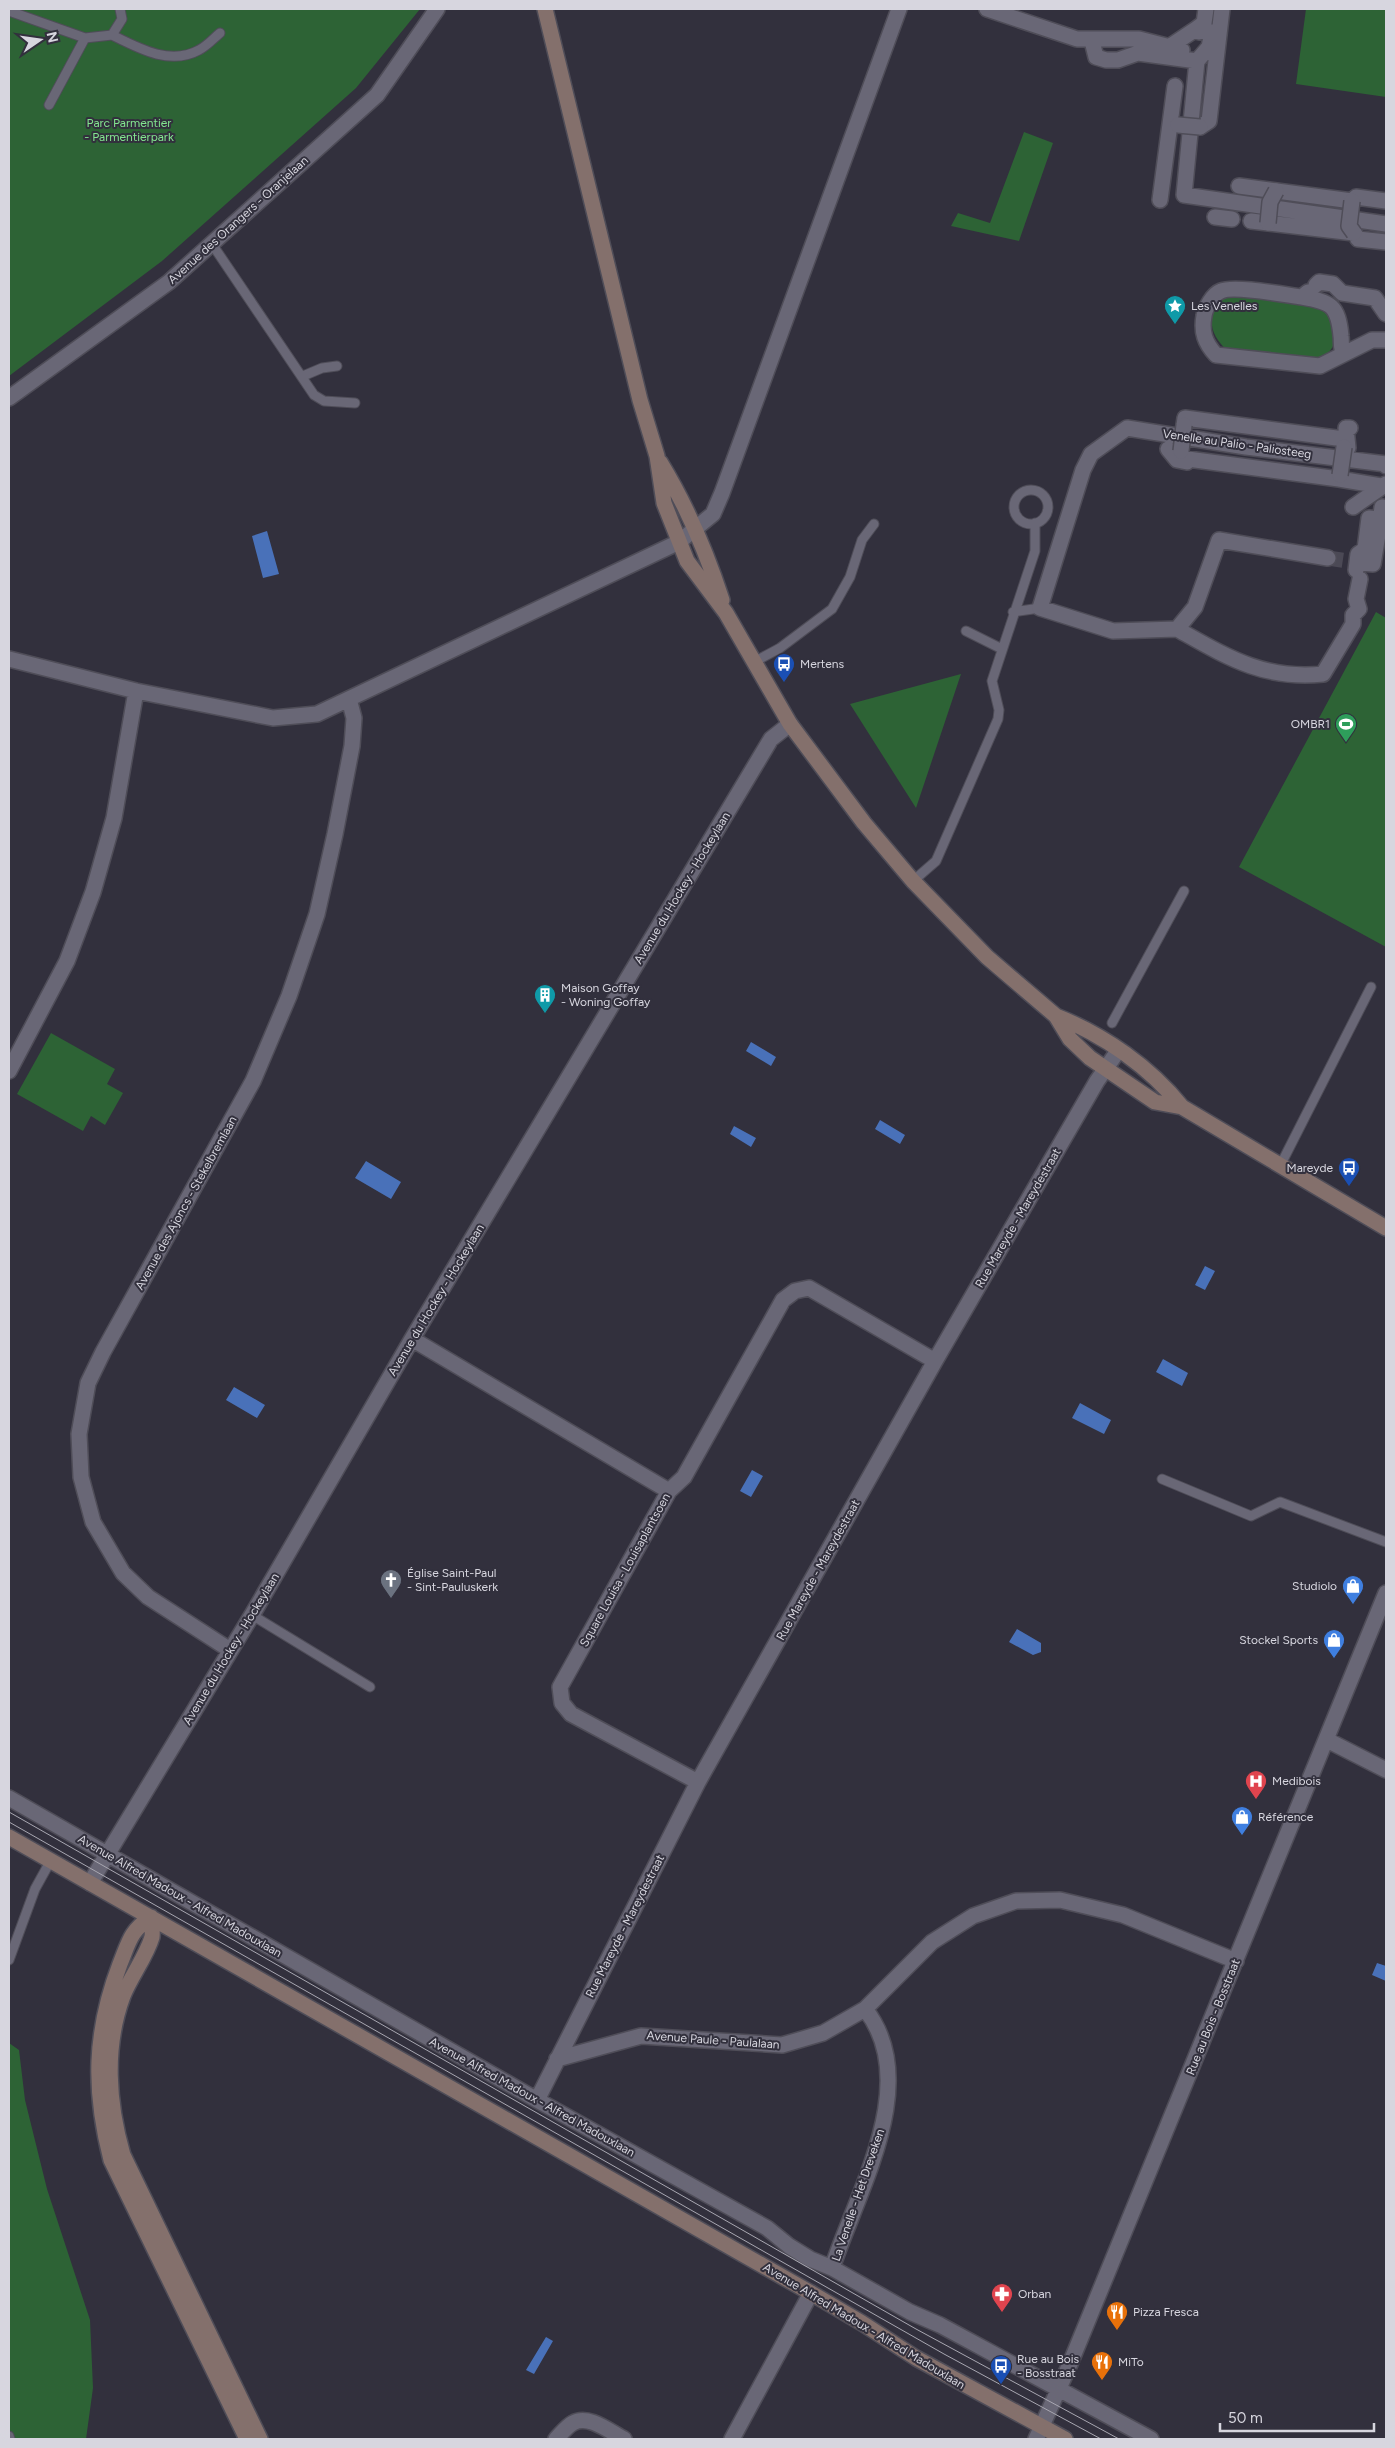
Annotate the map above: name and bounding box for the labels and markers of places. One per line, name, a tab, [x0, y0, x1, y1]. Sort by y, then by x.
place icon: Les Venelles	[1163, 294, 1187, 325]
place label: Les Venelles	[1191, 299, 1258, 313]
bus stop icon: Mertens	[772, 652, 796, 683]
place label: Mertens	[800, 657, 845, 671]
sports icon: OMBR1	[1334, 712, 1358, 743]
place label: OMBR1	[1291, 717, 1330, 731]
place label: Maison Goffay - Woning Goffay	[561, 981, 651, 1009]
building icon: Maison Goffay - Woning Goffay	[533, 983, 557, 1014]
bus stop icon: Mareyde	[1337, 1156, 1361, 1187]
place label: Mareyde	[1287, 1161, 1333, 1175]
place label: Église Saint-Paul - Sint-Pauluskerk	[407, 1566, 498, 1594]
church icon: Église Saint-Paul - Sint-Pauluskerk	[379, 1568, 403, 1599]
shop icon: Studiolo	[1341, 1574, 1365, 1605]
place label: Studiolo	[1292, 1579, 1337, 1593]
shop icon: Stockel Sports	[1322, 1628, 1346, 1659]
place label: Stockel Sports	[1239, 1633, 1318, 1647]
hospital icon: Medibois	[1244, 1769, 1268, 1800]
place label: Medibois	[1272, 1774, 1321, 1788]
shop icon: Référence	[1230, 1805, 1254, 1836]
place label: Référence	[1258, 1810, 1314, 1824]
pharmacy icon: Orban	[990, 2282, 1014, 2313]
place label: Orban	[1018, 2287, 1052, 2301]
restaurant icon: Pizza Fresca	[1105, 2300, 1129, 2331]
place label: Pizza Fresca	[1133, 2305, 1199, 2319]
restaurant icon: MiTo	[1090, 2350, 1114, 2381]
place label: Rue au Bois - Bosstraat	[1017, 2352, 1080, 2380]
bus stop icon: Rue au Bois - Bosstraat	[989, 2354, 1013, 2385]
place label: MiTo	[1118, 2355, 1144, 2369]

